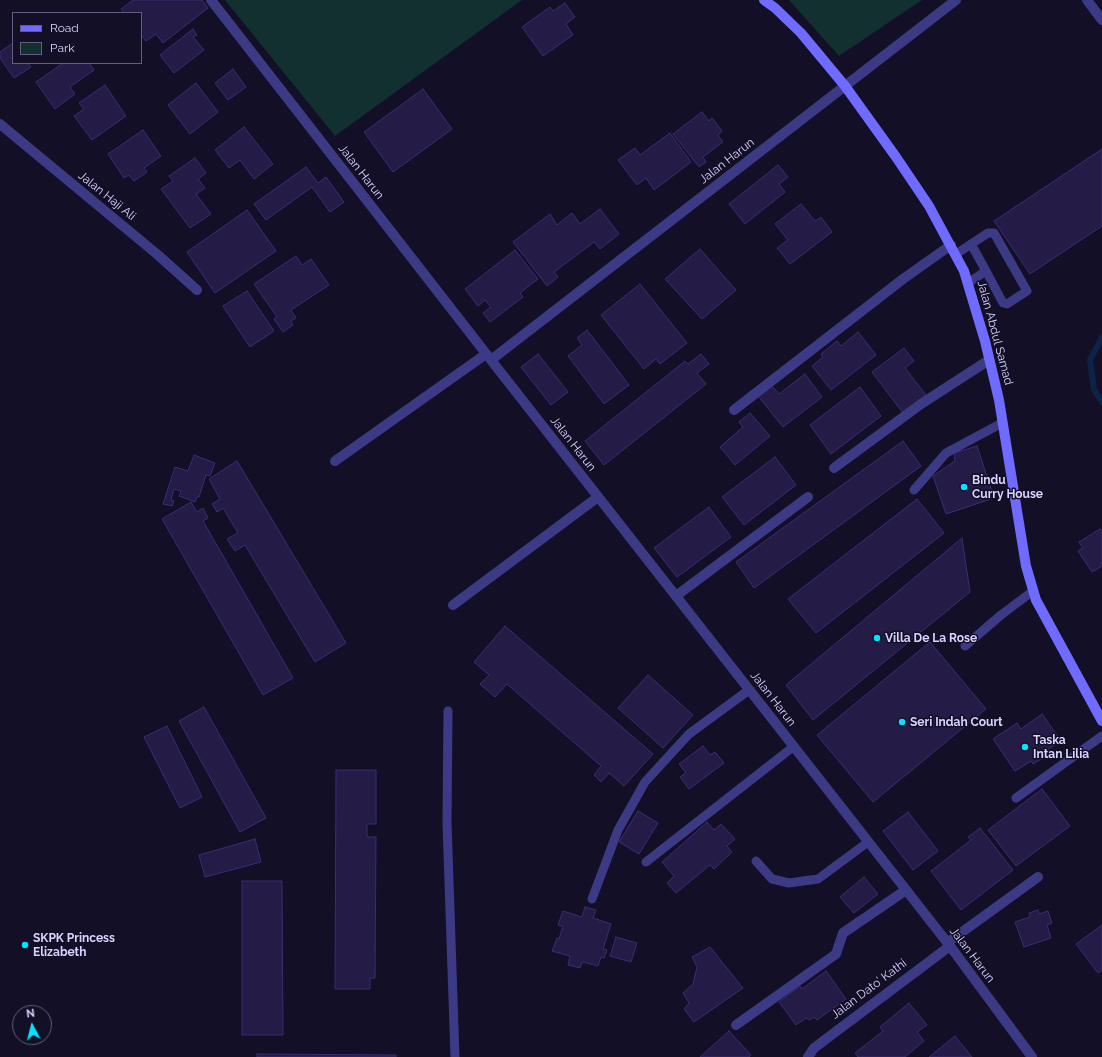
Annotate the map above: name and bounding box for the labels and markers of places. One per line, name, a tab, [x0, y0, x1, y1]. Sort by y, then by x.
place label: Bindu Curry House	[972, 473, 1043, 501]
marker: Bindu Curry House	[959, 482, 969, 492]
place label: Villa De La Rose	[885, 631, 977, 645]
marker: Villa De La Rose	[872, 633, 882, 643]
place label: Seri Indah Court	[910, 715, 1003, 729]
marker: Seri Indah Court	[897, 717, 907, 727]
place label: Taska Intan Lilia	[1033, 733, 1089, 761]
marker: Taska Intan Lilia	[1020, 742, 1030, 752]
place label: SKPK Princess Elizabeth	[33, 931, 115, 959]
marker: SKPK Princess Elizabeth	[20, 940, 30, 950]

